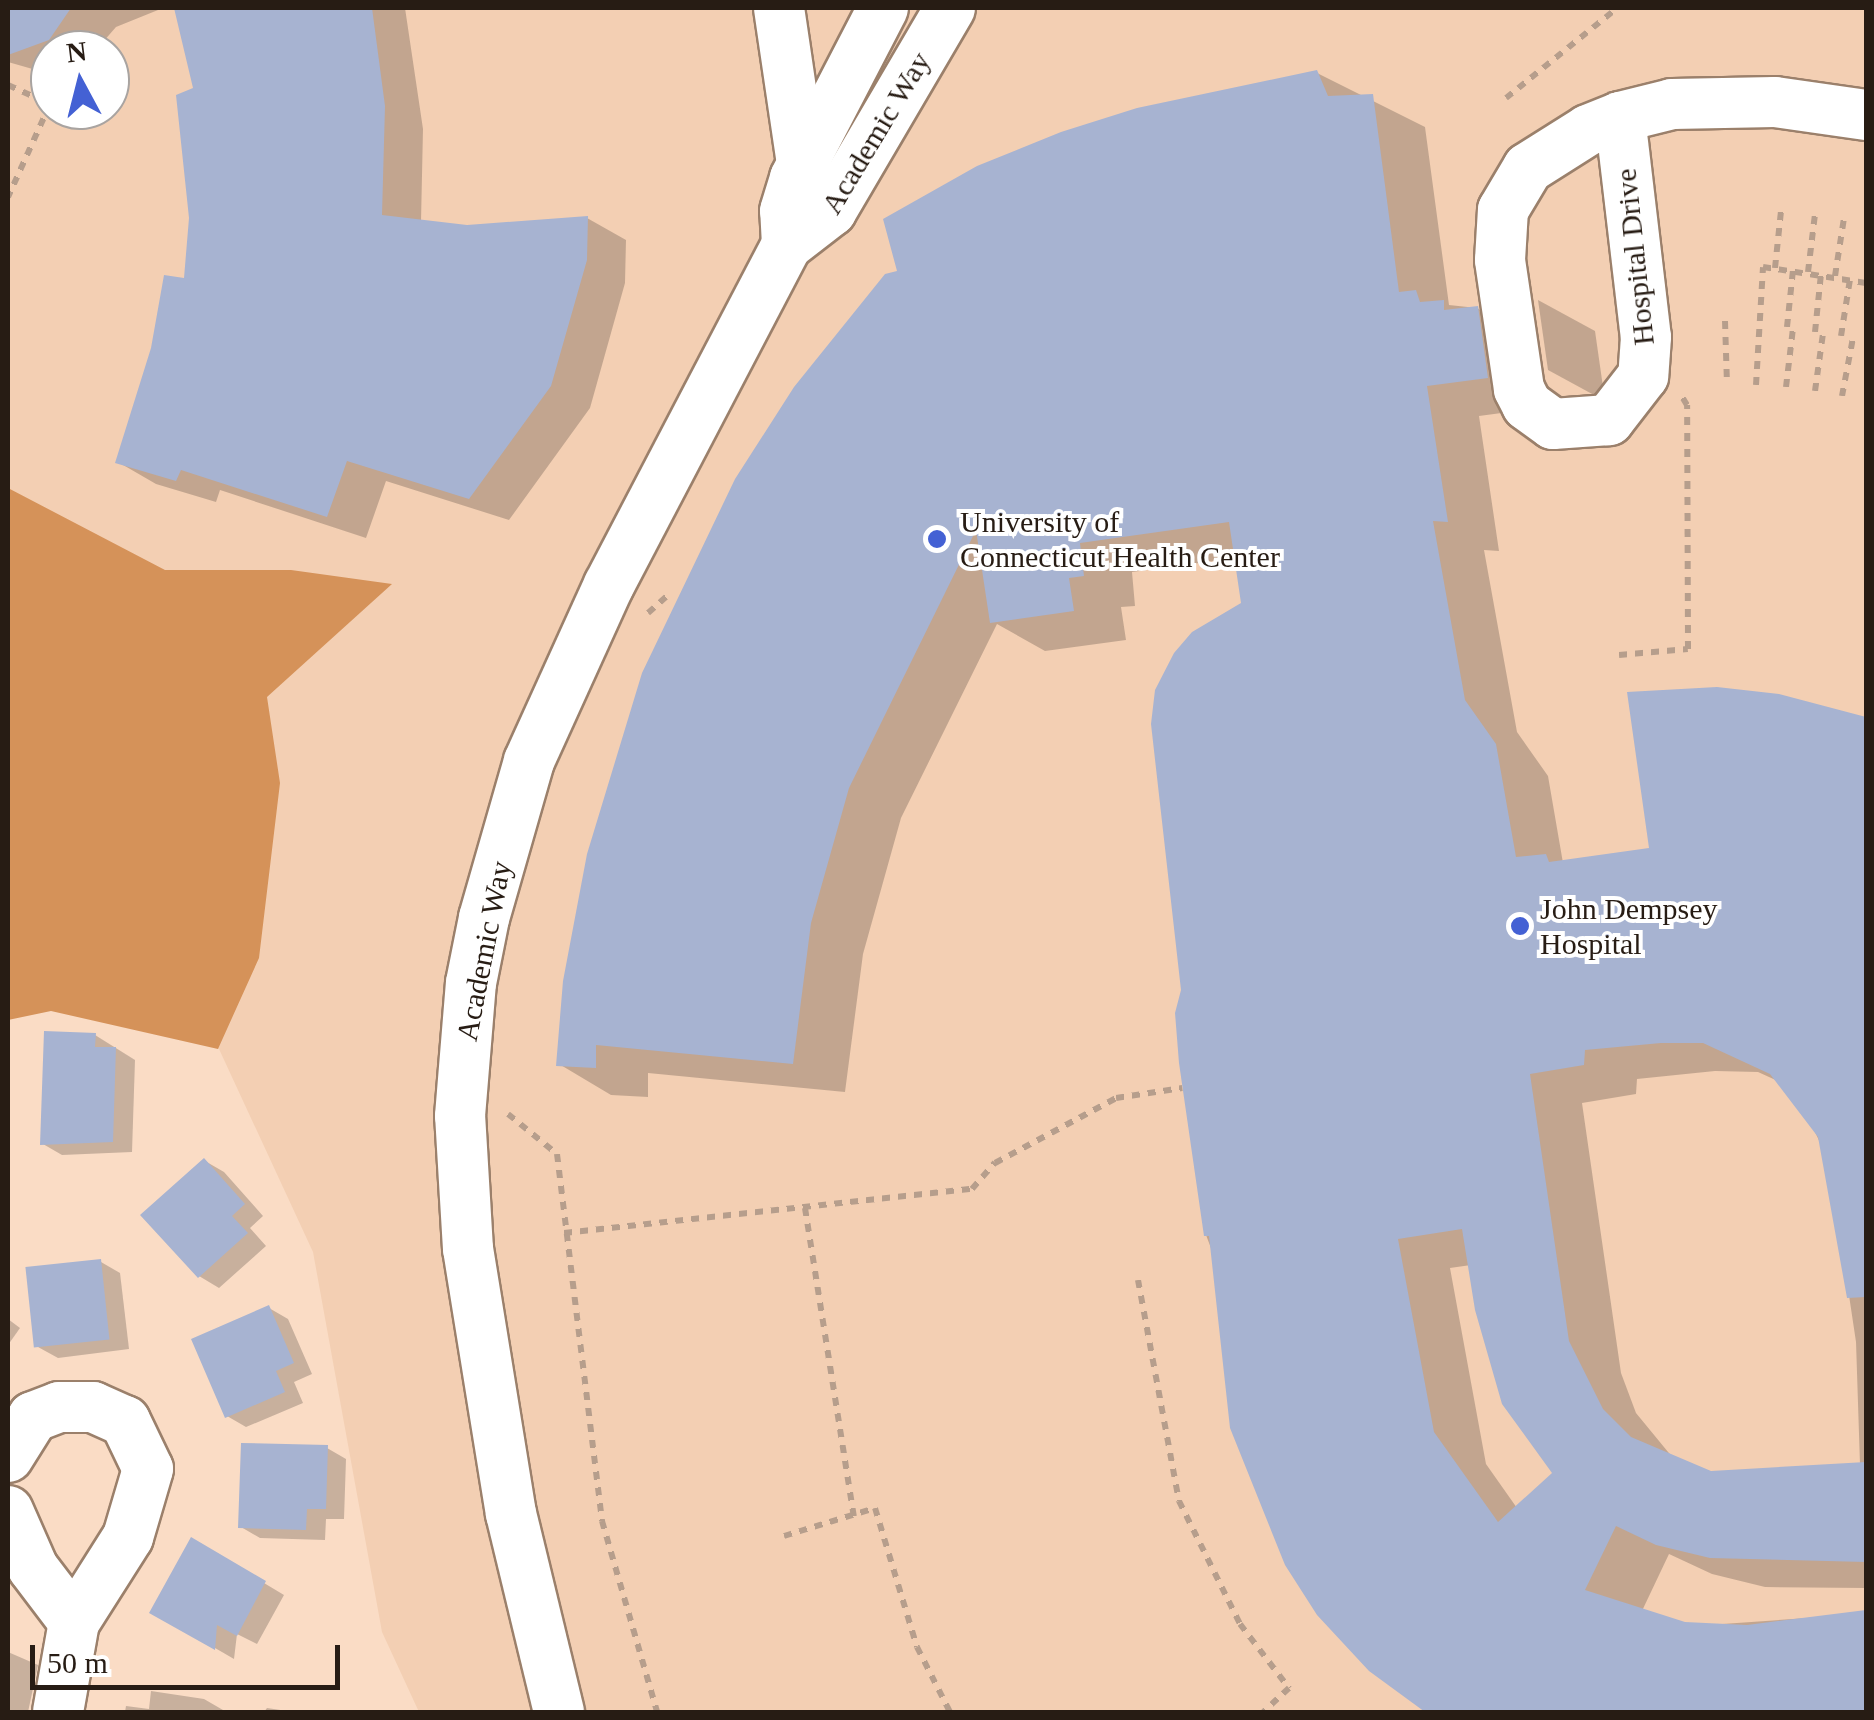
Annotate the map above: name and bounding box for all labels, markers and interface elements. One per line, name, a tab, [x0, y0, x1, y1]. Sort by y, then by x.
north arrow	[30, 30, 130, 130]
text: N	[65, 35, 88, 68]
street label: Academic Way	[813, 45, 939, 221]
street label: Hospital Drive	[1608, 167, 1662, 347]
place label: University of Connecticut Health Center	[960, 504, 1280, 574]
marker: University of Connecticut Health Center	[924, 526, 950, 552]
street label: Academic Way	[449, 858, 519, 1044]
place label: John Dempsey Hospital	[1540, 891, 1717, 962]
marker: John Dempsey Hospital	[1509, 915, 1531, 937]
scale bar	[35, 1625, 345, 1687]
text: 50 m	[47, 1646, 108, 1679]

